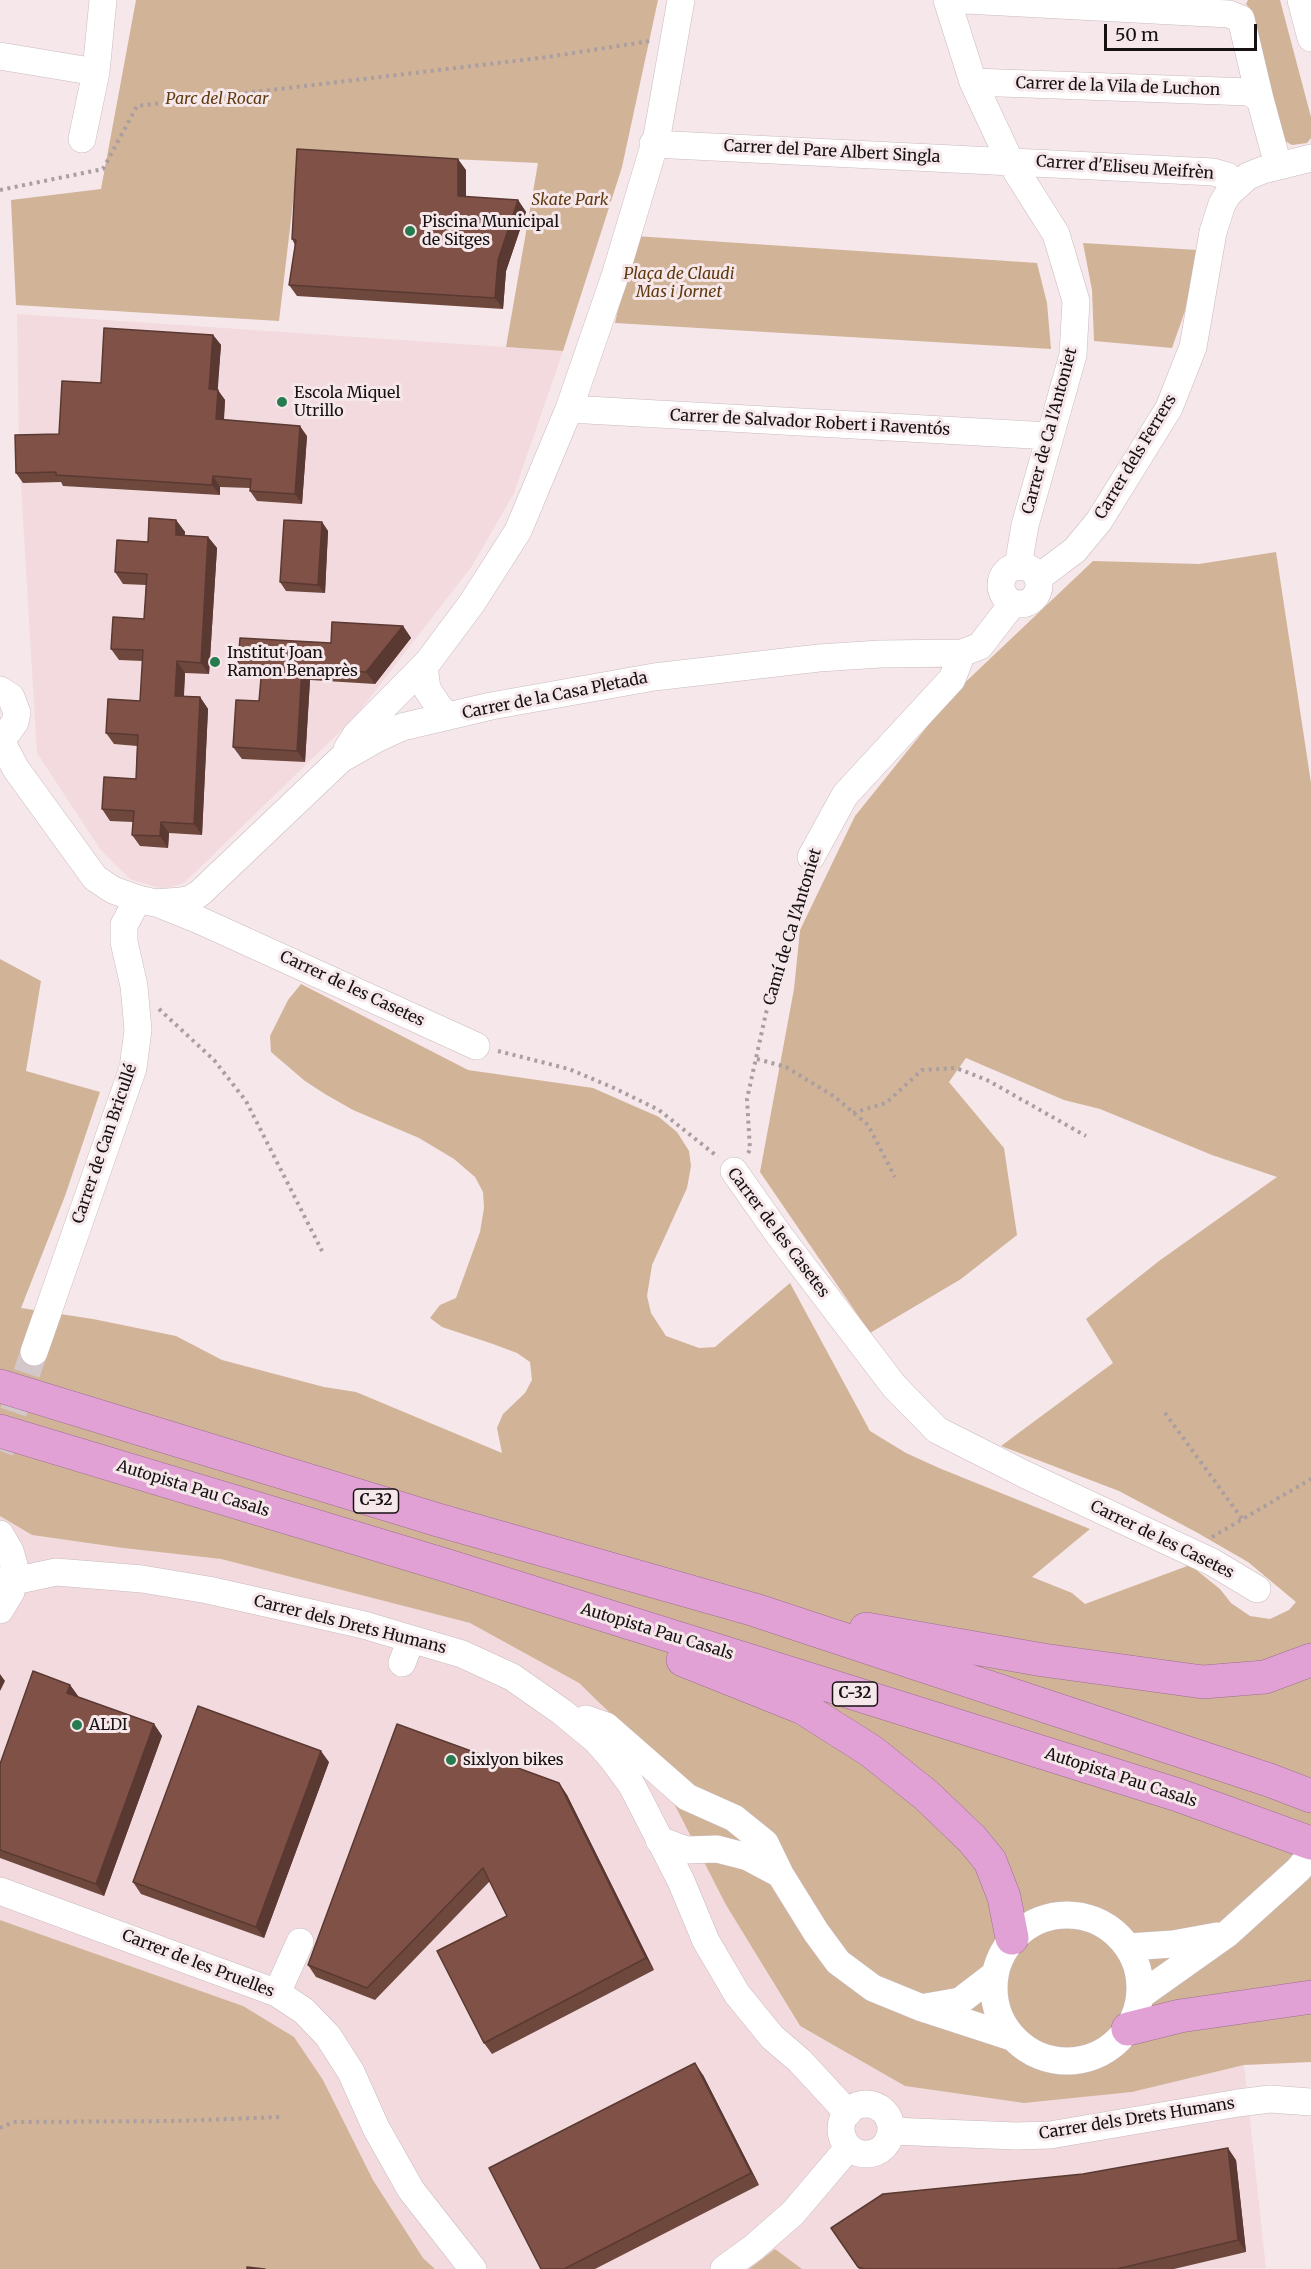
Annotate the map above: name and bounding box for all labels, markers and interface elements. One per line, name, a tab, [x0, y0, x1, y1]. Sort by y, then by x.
scale bar	[1107, 12, 1260, 50]
text: 50 m	[1115, 23, 1159, 46]
street label: Carrer de la Vila de Luchon	[1015, 74, 1221, 100]
park label: Parc del Rocar	[165, 89, 269, 109]
street label: Carrer del Pare Albert Singla	[723, 137, 941, 167]
street label: Carrer d'Eliseu Meifrèn	[1035, 152, 1215, 184]
park label: Skate Park	[531, 190, 609, 210]
place label: Piscina Municipal de Sitges	[422, 212, 559, 250]
marker: Piscina Municipal de Sitges	[403, 224, 417, 238]
park label: Plaça de Claudi Mas i Jornet	[624, 264, 734, 302]
street label: Carrer de Ca l'Antoniet	[1019, 346, 1081, 516]
place label: Escola Miquel Utrillo	[294, 383, 400, 421]
street label: Carrer dels Ferrers	[1091, 391, 1181, 523]
marker: Escola Miquel Utrillo	[275, 395, 289, 409]
street label: Carrer de Salvador Robert i Raventós	[669, 406, 951, 440]
place label: Institut Joan Ramon Benaprès	[227, 643, 358, 681]
marker: Institut Joan Ramon Benaprès	[208, 655, 222, 669]
street label: Carrer de la Casa Pletada	[461, 669, 649, 723]
street label: Camí de Ca l'Antoniet	[760, 846, 826, 1008]
street label: Carrer de les Casetes	[277, 947, 427, 1031]
street label: Carrer de Can Bricullé	[69, 1062, 141, 1226]
street label: Carrer de les Casetes	[723, 1164, 833, 1302]
street label: Autopista Pau Casals	[114, 1457, 272, 1521]
road number: C-32	[354, 1489, 398, 1513]
street label: Carrer de les Casetes	[1087, 1497, 1237, 1583]
street label: Carrer dels Drets Humans	[252, 1592, 448, 1658]
street label: Autopista Pau Casals	[578, 1600, 736, 1664]
road number: C-32	[832, 1682, 878, 1706]
place label: ALDI	[89, 1715, 128, 1735]
marker: ALDI	[70, 1718, 84, 1732]
street label: Autopista Pau Casals	[1043, 1744, 1199, 1812]
place label: sixlyon bikes	[463, 1750, 564, 1770]
marker: sixlyon bikes	[444, 1753, 458, 1767]
street label: Carrer de les Pruelles	[119, 1926, 277, 2002]
street label: Carrer dels Drets Humans	[1038, 2094, 1236, 2144]

